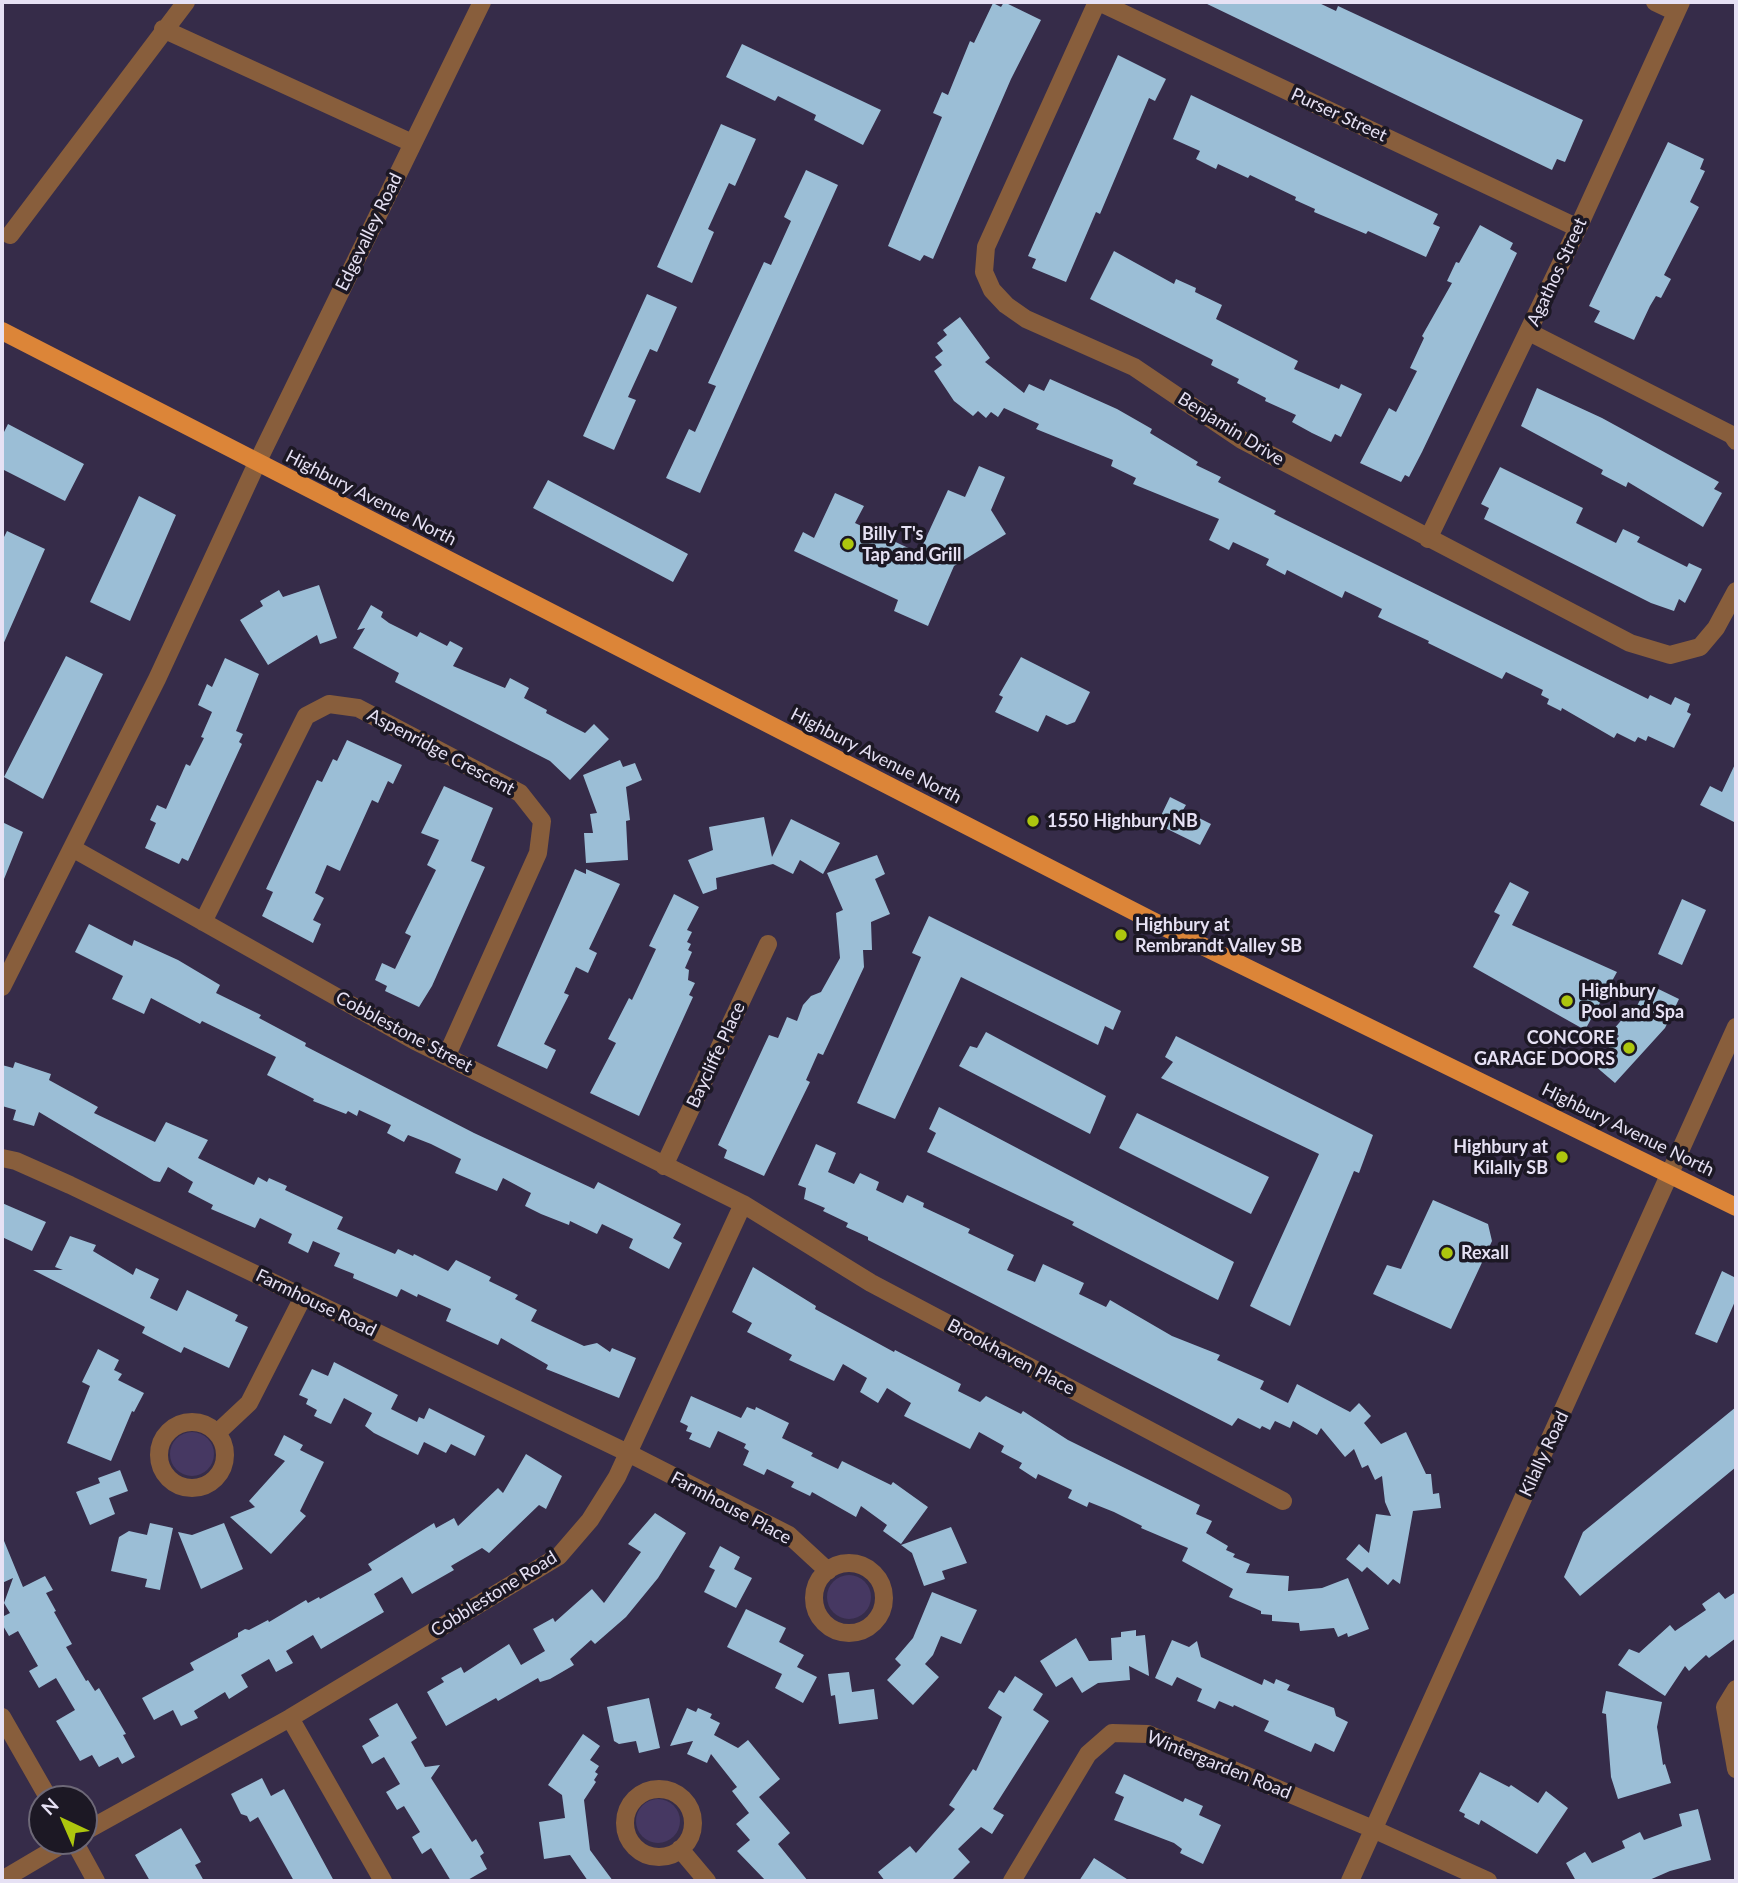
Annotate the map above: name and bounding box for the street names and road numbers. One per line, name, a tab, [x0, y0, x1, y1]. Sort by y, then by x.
street label: Purser Street	[1288, 83, 1390, 147]
street label: Edgevalley Road	[331, 170, 407, 294]
street label: Agathos Street	[1523, 214, 1591, 330]
street label: Benjamin Drive	[1174, 388, 1288, 470]
street label: Highbury Avenue North	[282, 446, 460, 550]
street label: Aspenridge Crescent	[364, 704, 518, 800]
street label: Highbury Avenue North	[787, 704, 965, 808]
street label: Cobblestone Street	[332, 987, 476, 1077]
street label: Baycliffe Place	[682, 999, 750, 1111]
street label: Highbury Avenue North	[1538, 1079, 1718, 1181]
street label: Farmhouse Road	[252, 1265, 380, 1341]
street label: Brookhaven Place	[944, 1314, 1078, 1400]
street label: Kilally Road	[1515, 1408, 1573, 1500]
street label: Farmhouse Place	[667, 1467, 795, 1549]
street label: Cobblestone Road	[427, 1547, 561, 1641]
street label: Wintergarden Road	[1144, 1726, 1294, 1804]

